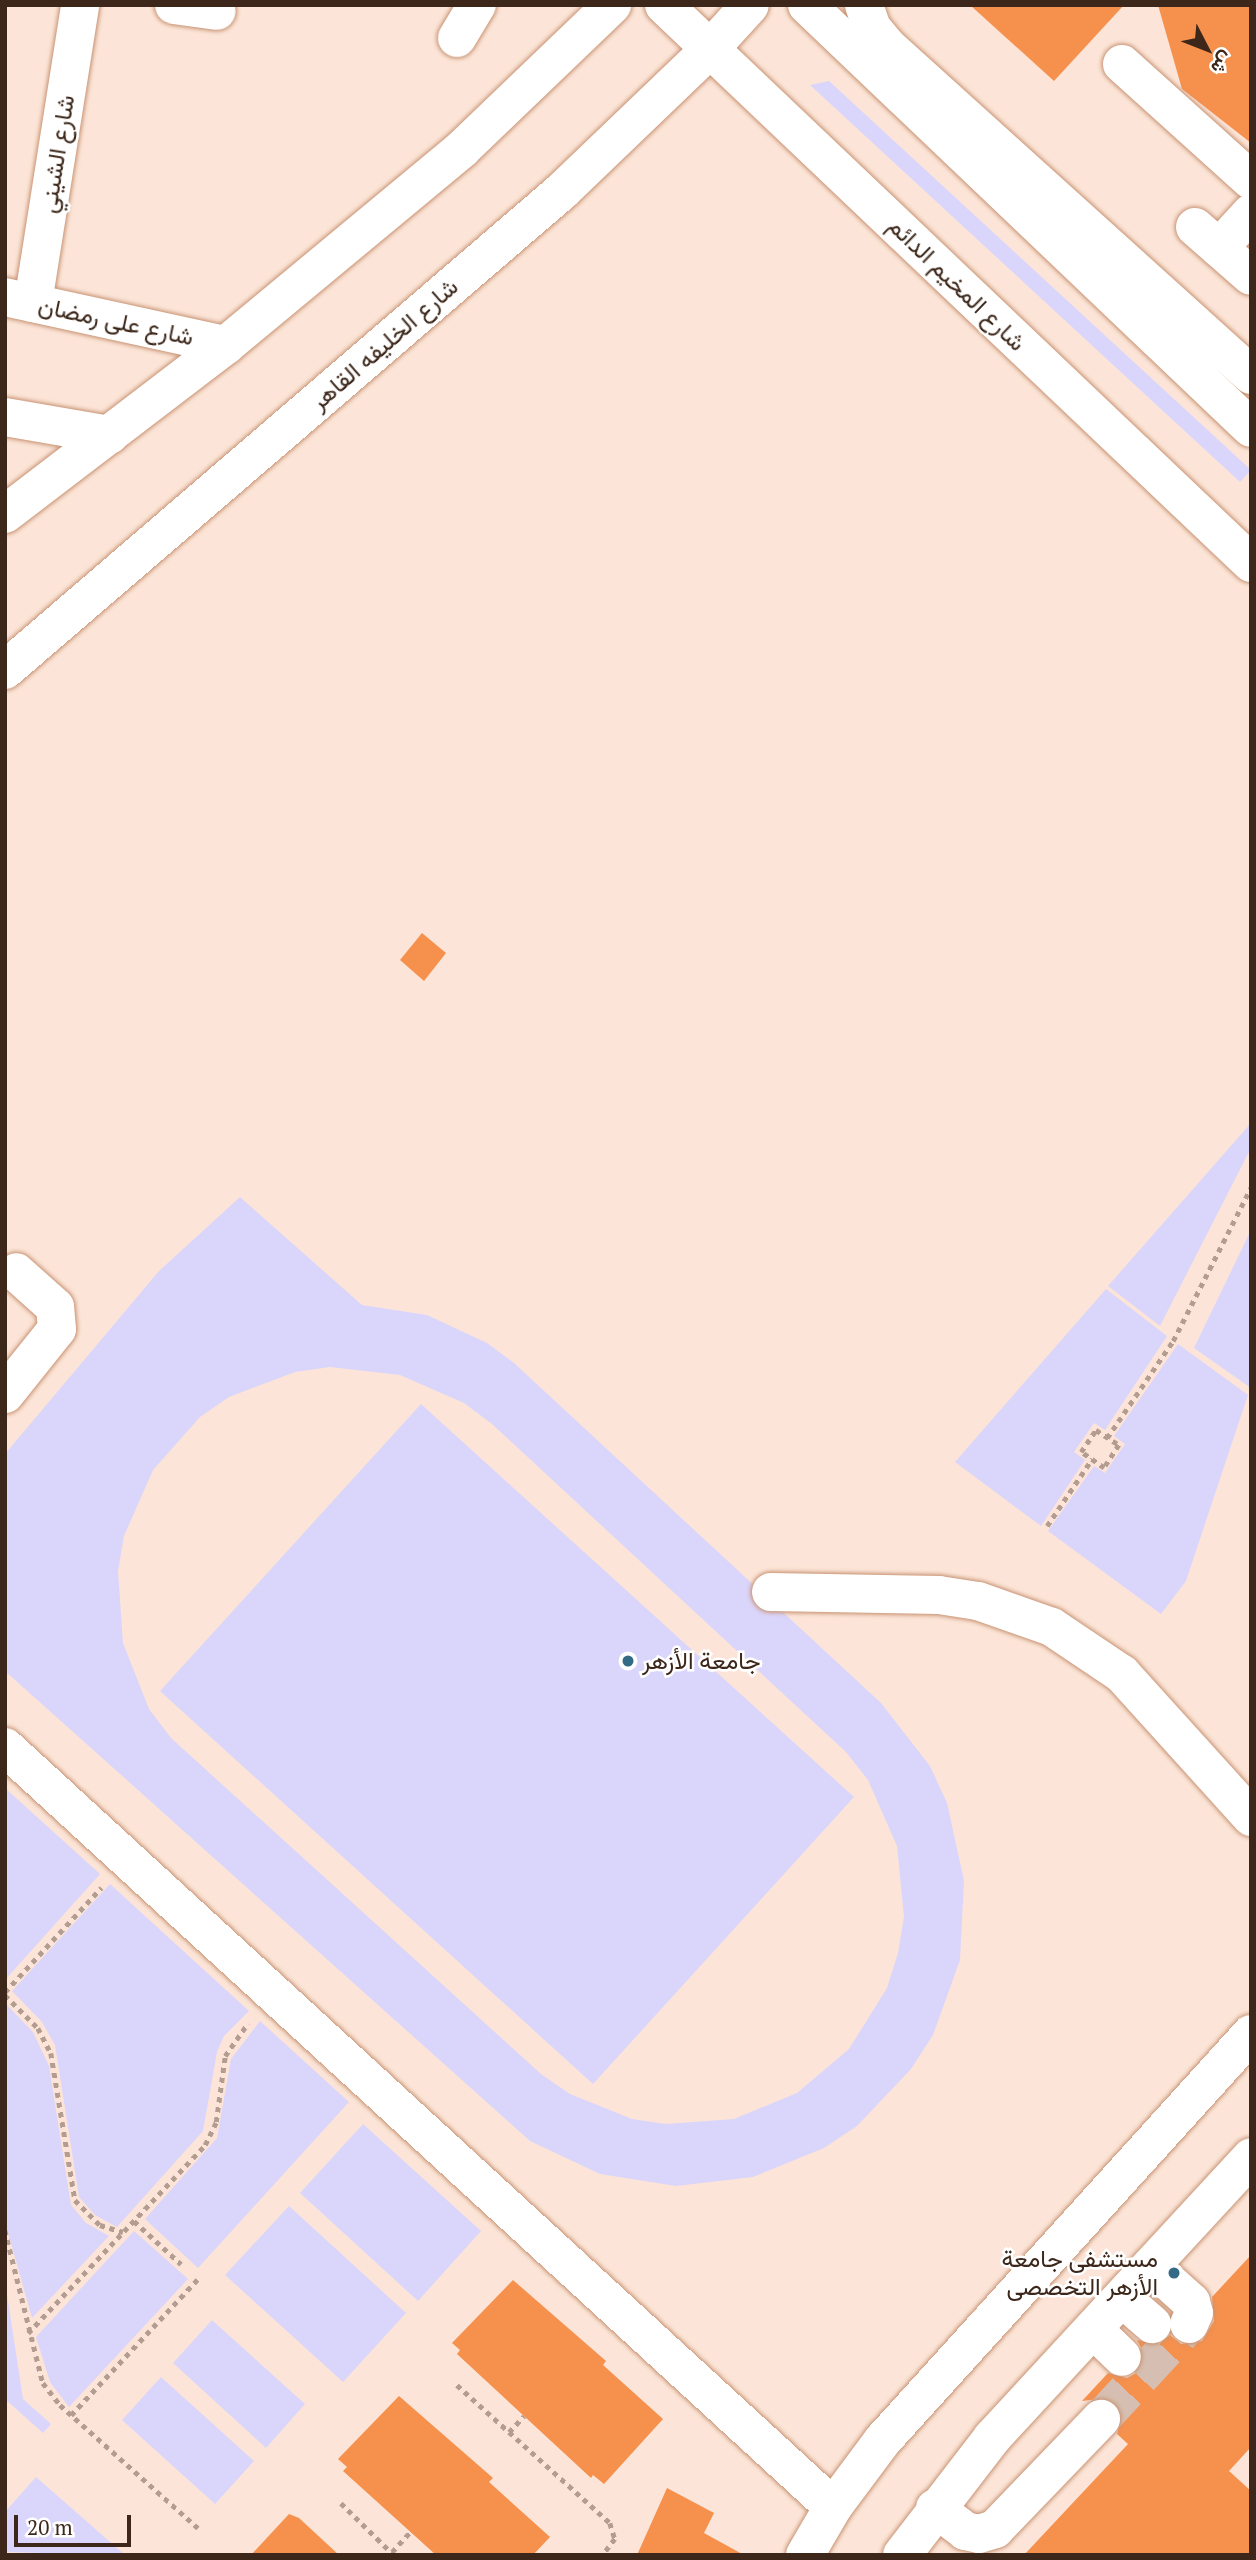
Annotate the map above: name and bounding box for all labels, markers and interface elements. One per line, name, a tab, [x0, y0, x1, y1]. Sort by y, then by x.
north arrow	[1172, 14, 1242, 84]
text: ش	[1206, 47, 1240, 80]
street label: شارع الشيني	[33, 93, 81, 215]
street label: شارع المخيم الدائم	[882, 211, 1032, 357]
street label: شارع الخليفه القاهر	[304, 272, 464, 416]
street label: شارع على رمضان	[36, 290, 196, 352]
place label: جامعة الأزهر	[642, 1647, 761, 1675]
marker: جامعة الأزهر	[620, 1653, 636, 1669]
place label: مستشفى جامعة الأزهر التخصصى	[1001, 2245, 1158, 2301]
marker: مستشفى جامعة الأزهر التخصصى	[1164, 2263, 1184, 2283]
scale bar	[18, 2500, 135, 2544]
text: 20 m	[27, 2513, 73, 2541]

